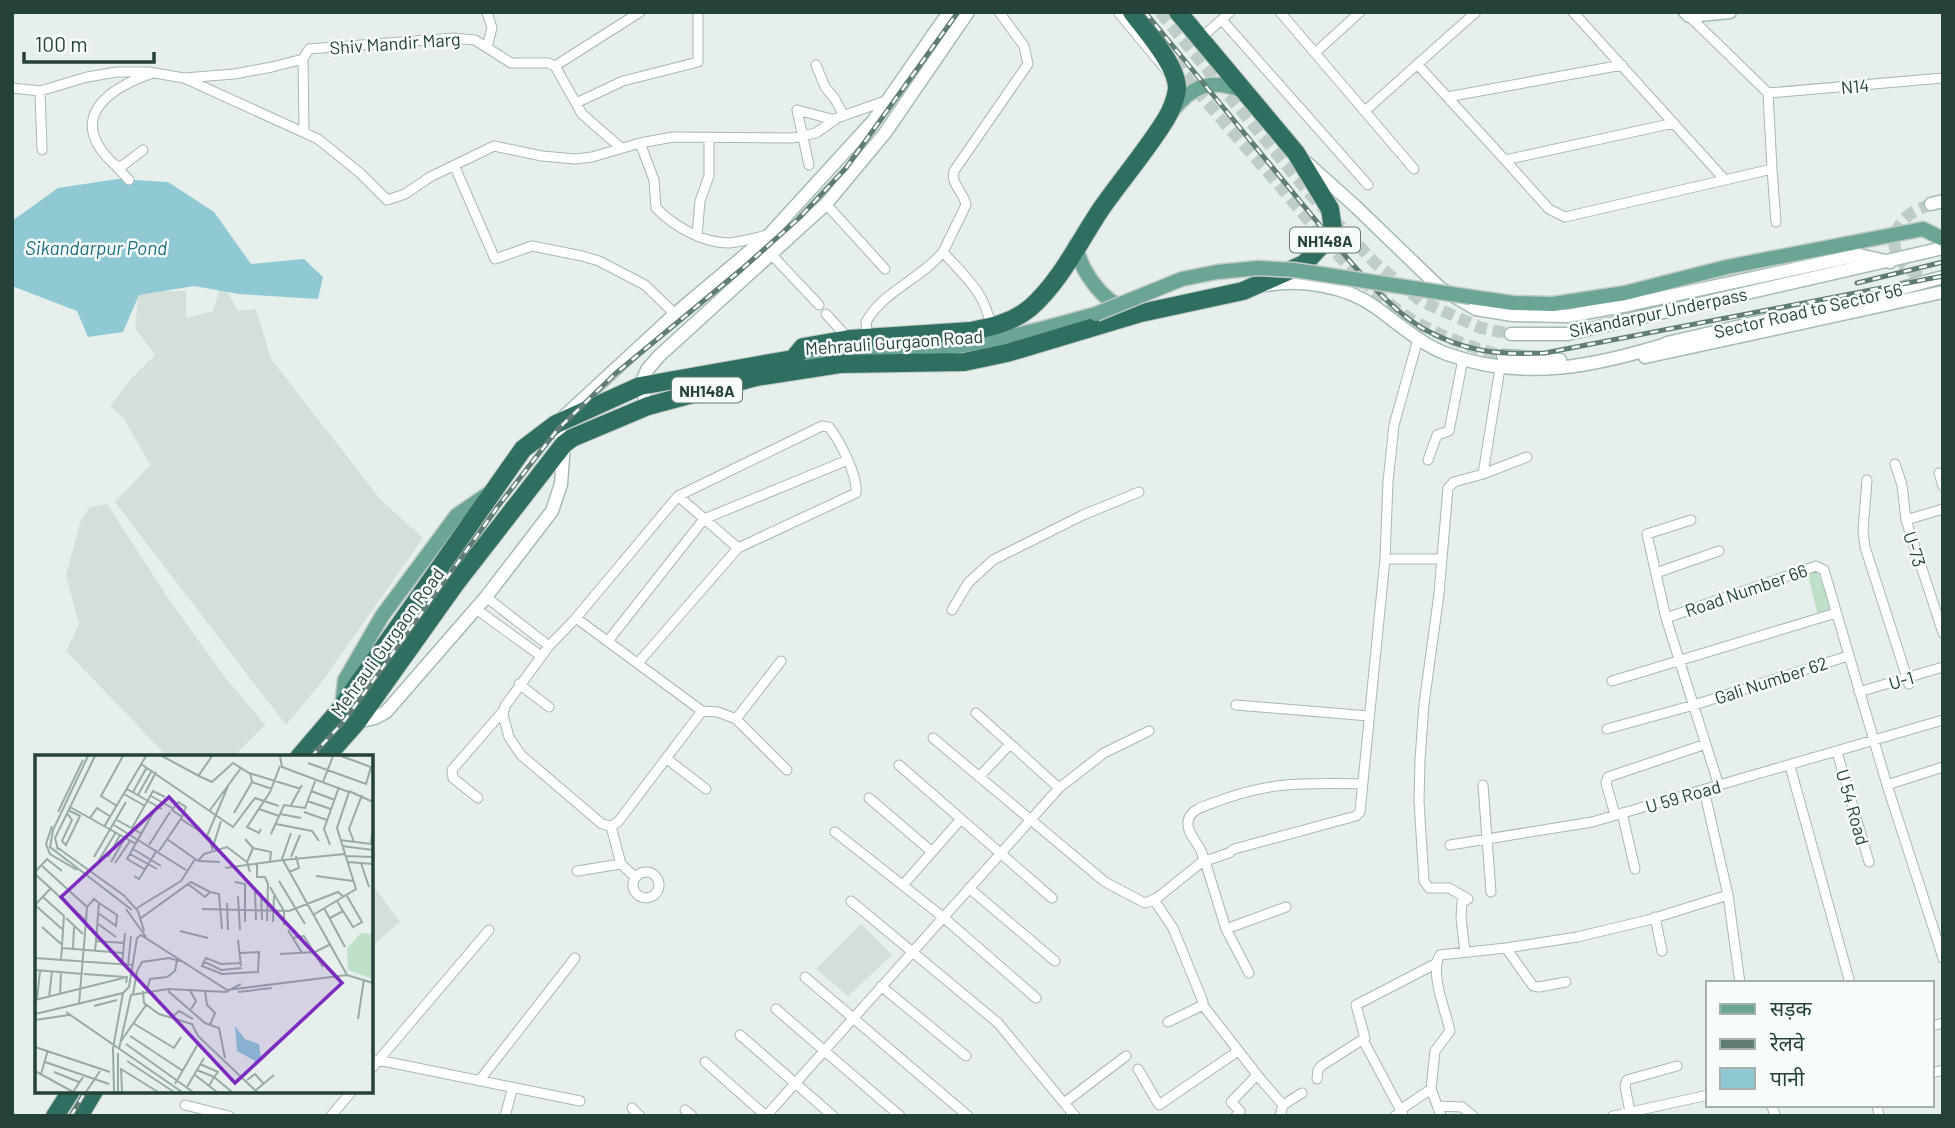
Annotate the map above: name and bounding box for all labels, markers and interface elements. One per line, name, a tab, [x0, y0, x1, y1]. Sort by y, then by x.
scale bar	[24, 21, 154, 65]
street label: Shiv Mandir Marg	[329, 27, 461, 59]
text: 100 m	[35, 31, 88, 56]
street label: N14	[1840, 74, 1870, 98]
road number: NH148A	[1290, 228, 1360, 252]
water label: Sikandarpur Pond	[25, 236, 167, 259]
street label: Sector Road to Sector 56	[1711, 278, 1905, 342]
street label: Sikandarpur Underpass	[1567, 282, 1749, 342]
street label: Mehrauli Gurgaon Road	[804, 325, 984, 359]
road number: NH148A	[672, 378, 742, 402]
street label: U-73	[1899, 528, 1931, 570]
street label: Road Number 66	[1682, 559, 1810, 621]
street label: Mehrauli Gurgaon Road	[326, 563, 448, 721]
street label: Gali Number 62	[1712, 651, 1830, 709]
street label: U-1	[1886, 666, 1916, 694]
inset map	[35, 755, 373, 1093]
street label: U 54 Road	[1832, 767, 1874, 847]
street label: U 59 Road	[1643, 775, 1723, 817]
legend	[1706, 981, 1934, 1107]
text: सड़क	[1770, 995, 1812, 1020]
text: रेलवे	[1769, 1030, 1805, 1055]
text: पानी	[1770, 1065, 1805, 1090]

